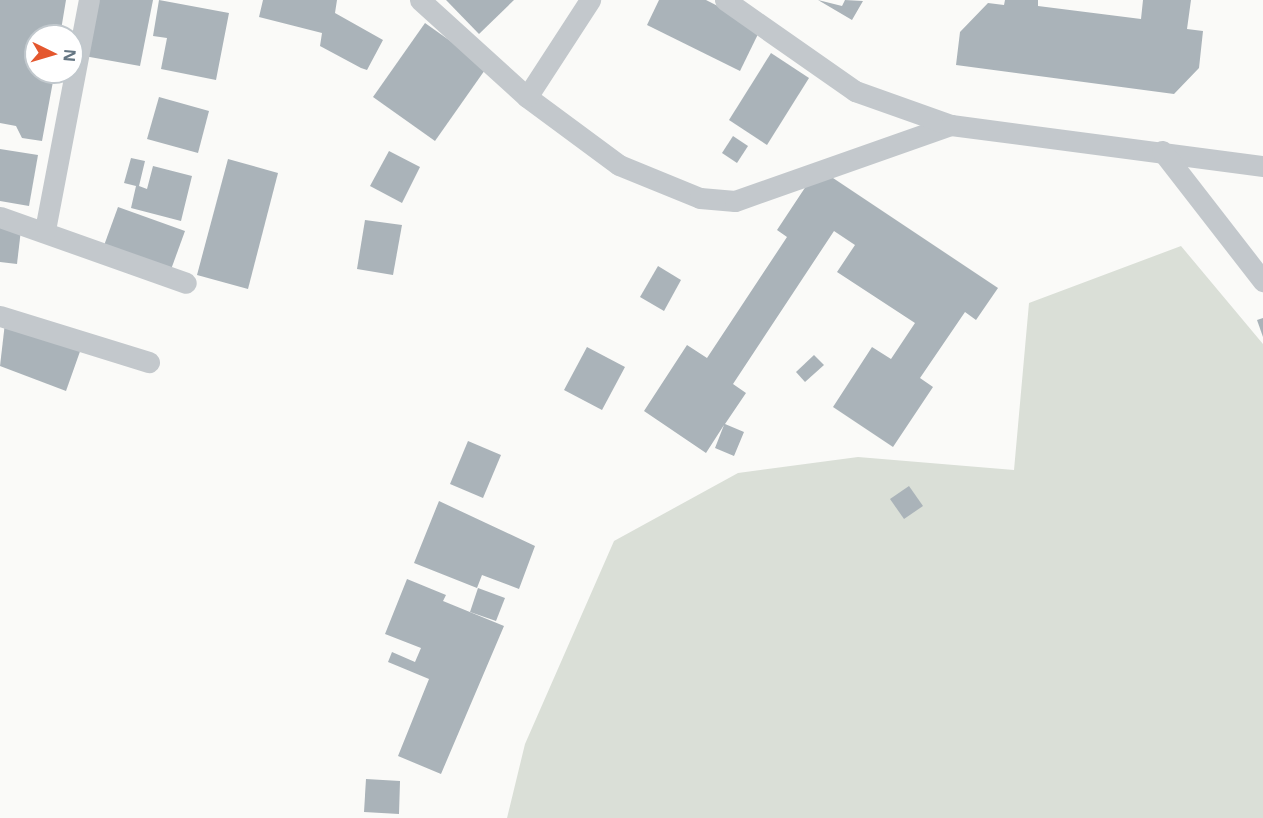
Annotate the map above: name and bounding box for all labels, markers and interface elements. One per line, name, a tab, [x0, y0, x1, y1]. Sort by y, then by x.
north arrow	[24, 24, 84, 84]
text: N	[58, 48, 81, 63]

